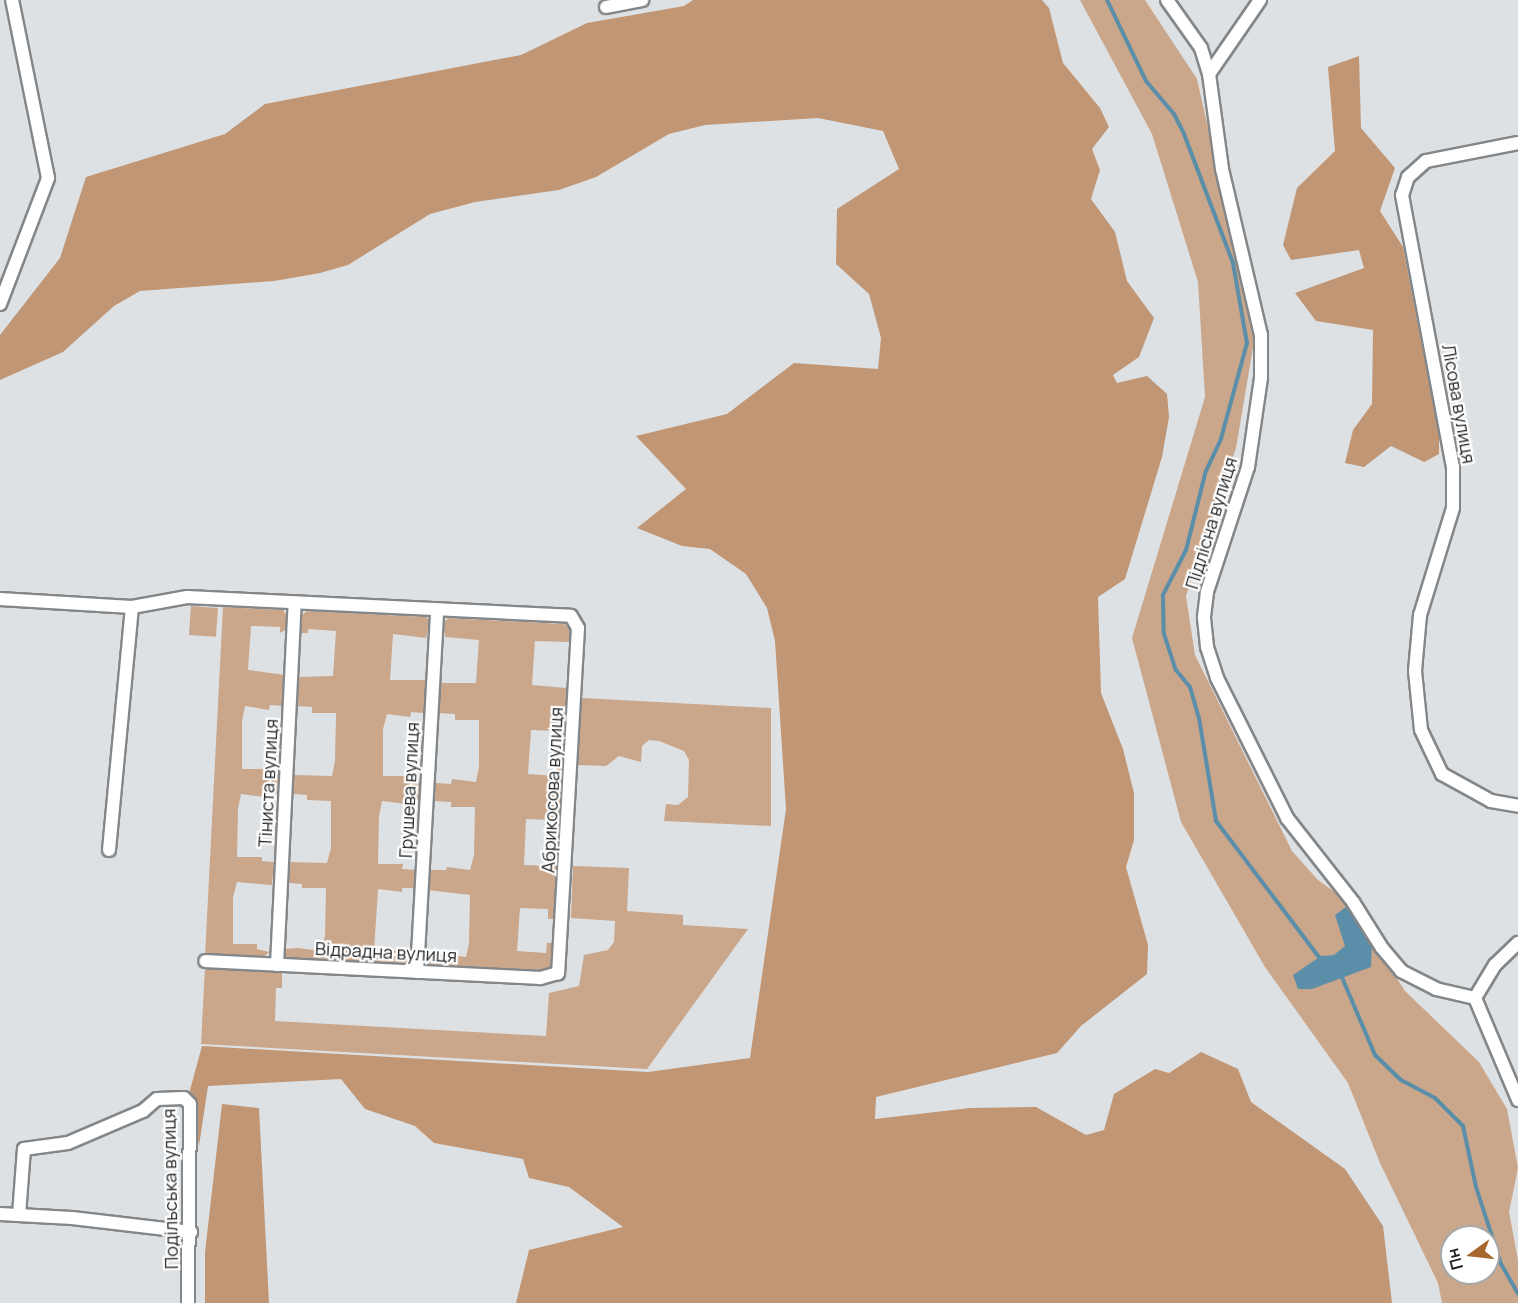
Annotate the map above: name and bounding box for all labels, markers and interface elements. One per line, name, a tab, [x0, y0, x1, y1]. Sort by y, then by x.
street label: Лісова вулиця	[1438, 343, 1480, 465]
street label: Підлісна вулиця	[1181, 455, 1241, 591]
street label: Абрикосова вулиця	[537, 706, 567, 874]
street label: Тіниста вулиця	[254, 718, 282, 848]
street label: Грушева вулиця	[395, 721, 423, 859]
street label: Відрадна вулиця	[314, 937, 458, 967]
street label: Подільська вулиця	[158, 1109, 182, 1269]
north arrow	[1440, 1225, 1500, 1285]
text: Пн	[1441, 1246, 1468, 1272]

